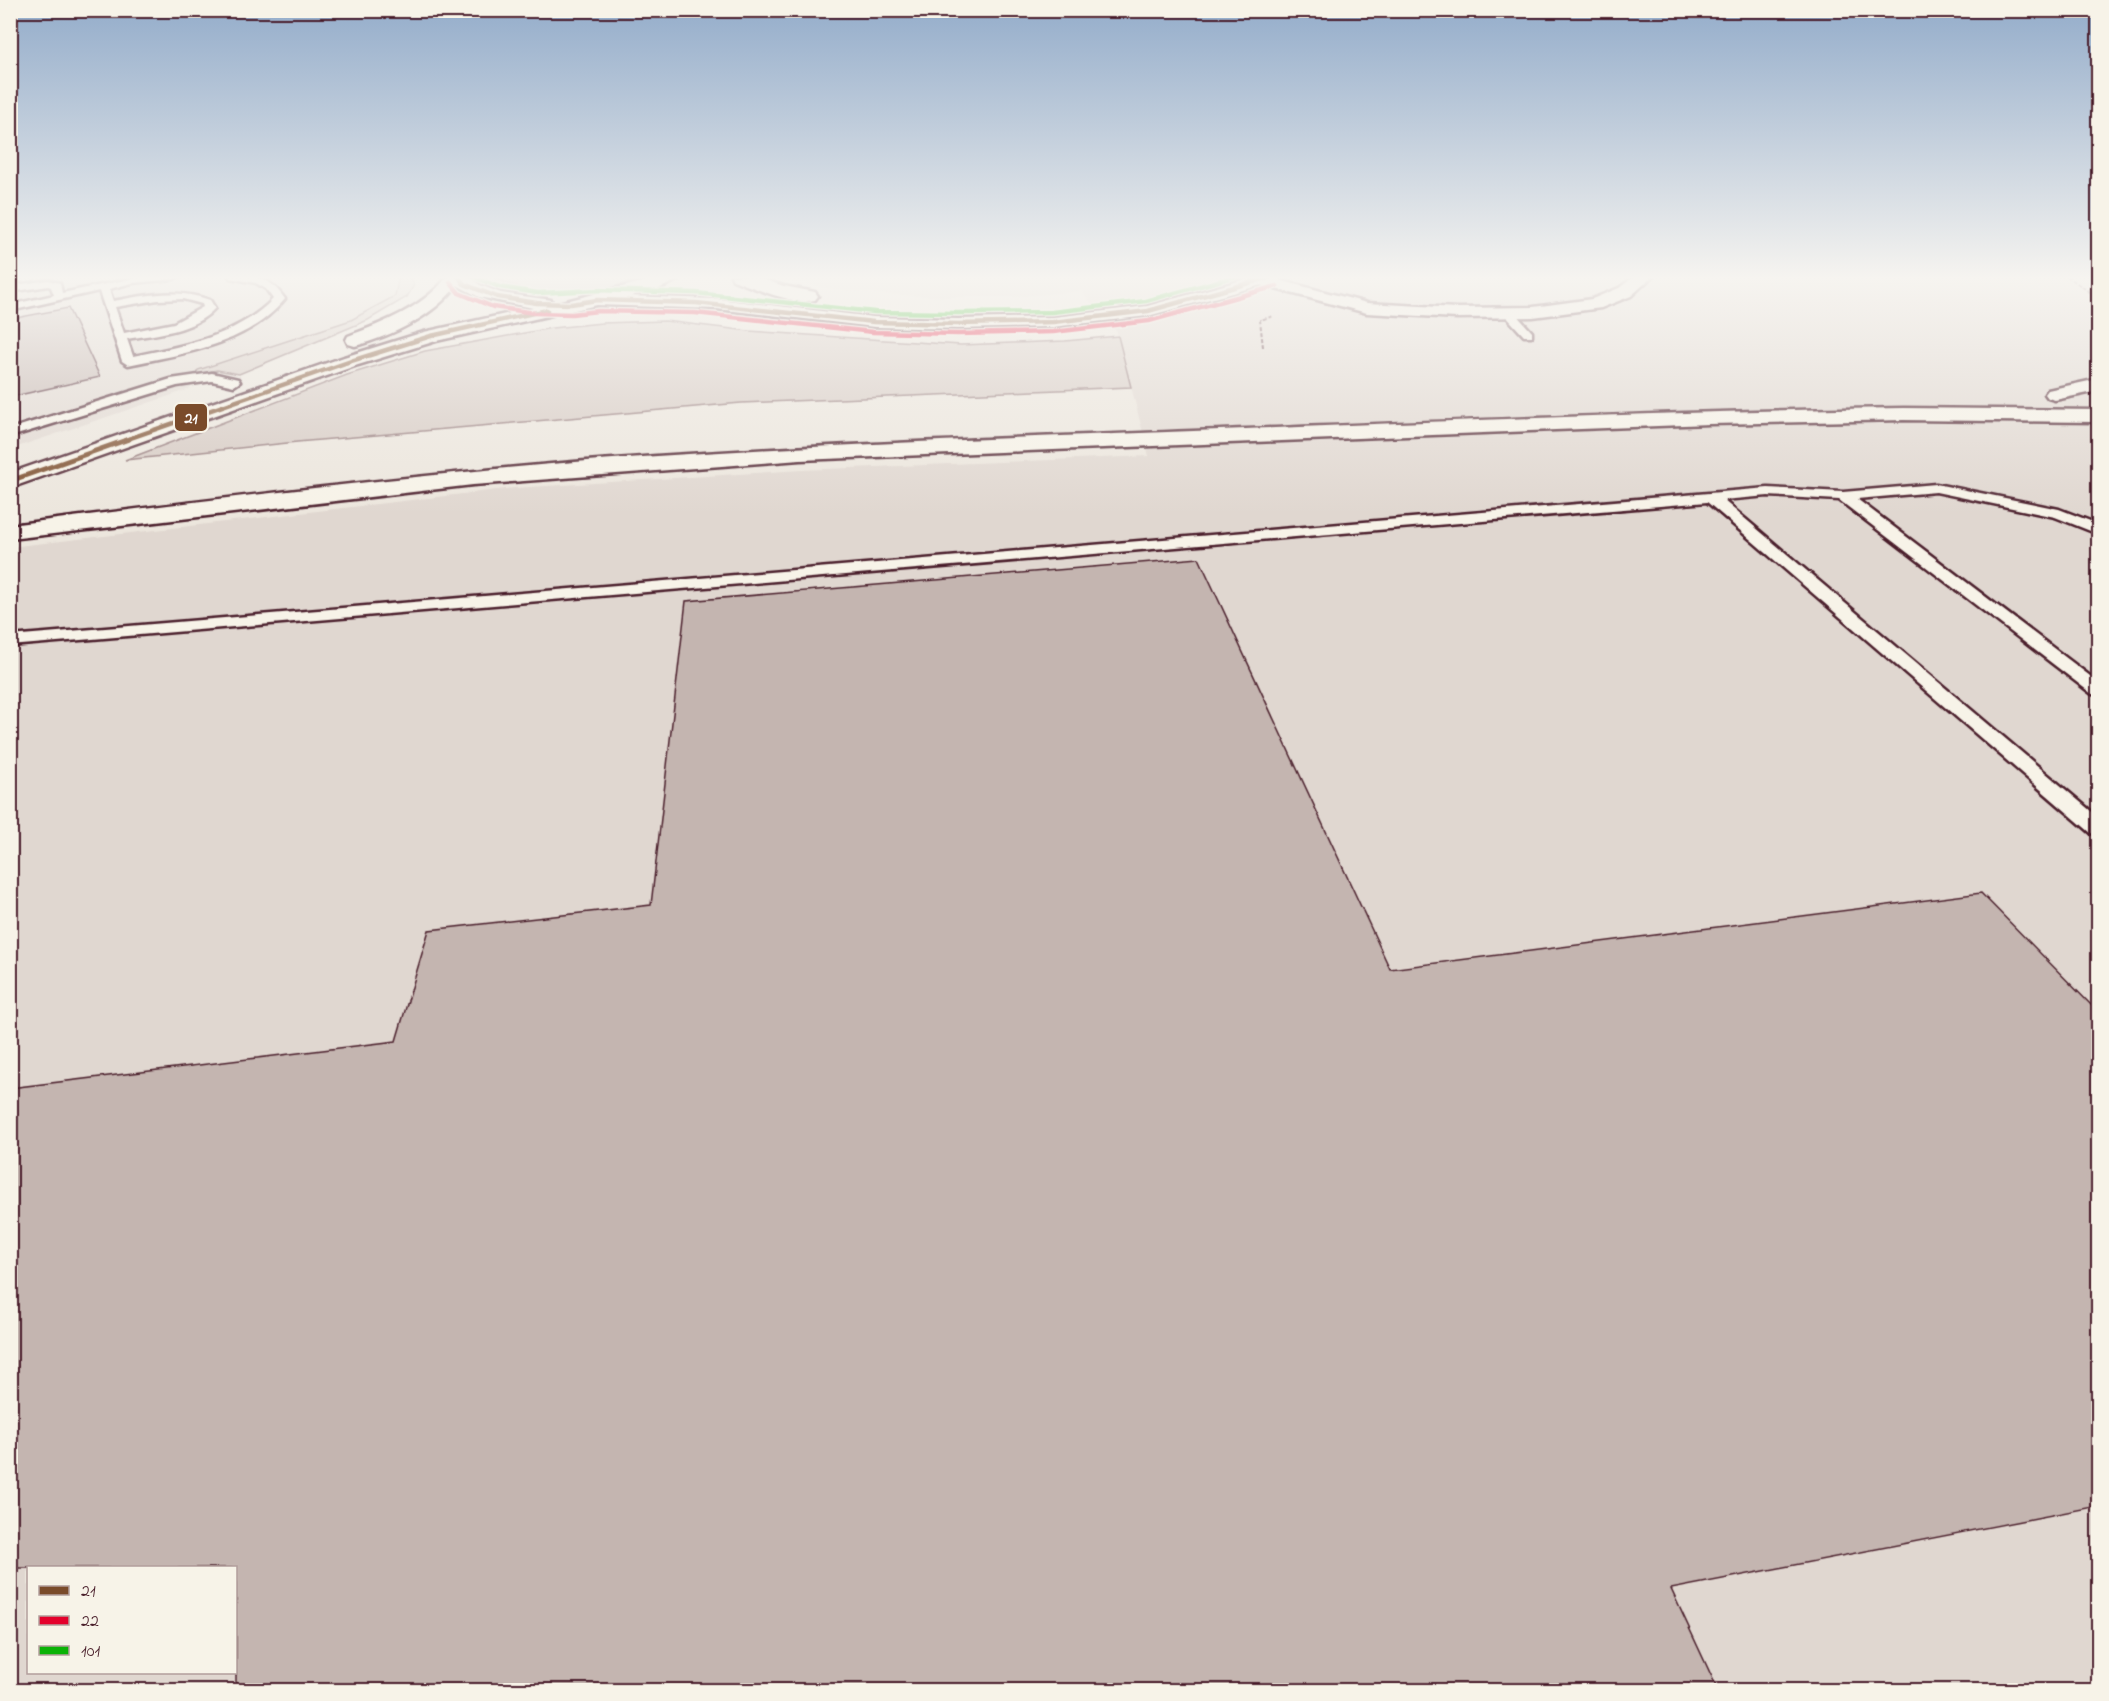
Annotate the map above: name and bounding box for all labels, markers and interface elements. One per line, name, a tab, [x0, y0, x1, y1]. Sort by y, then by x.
line badge: 21	[174, 403, 208, 432]
text: 21	[183, 407, 198, 431]
legend	[27, 1566, 237, 1674]
text: 21	[81, 1579, 96, 1605]
text: 22	[81, 1609, 99, 1635]
text: 101	[81, 1639, 100, 1665]

